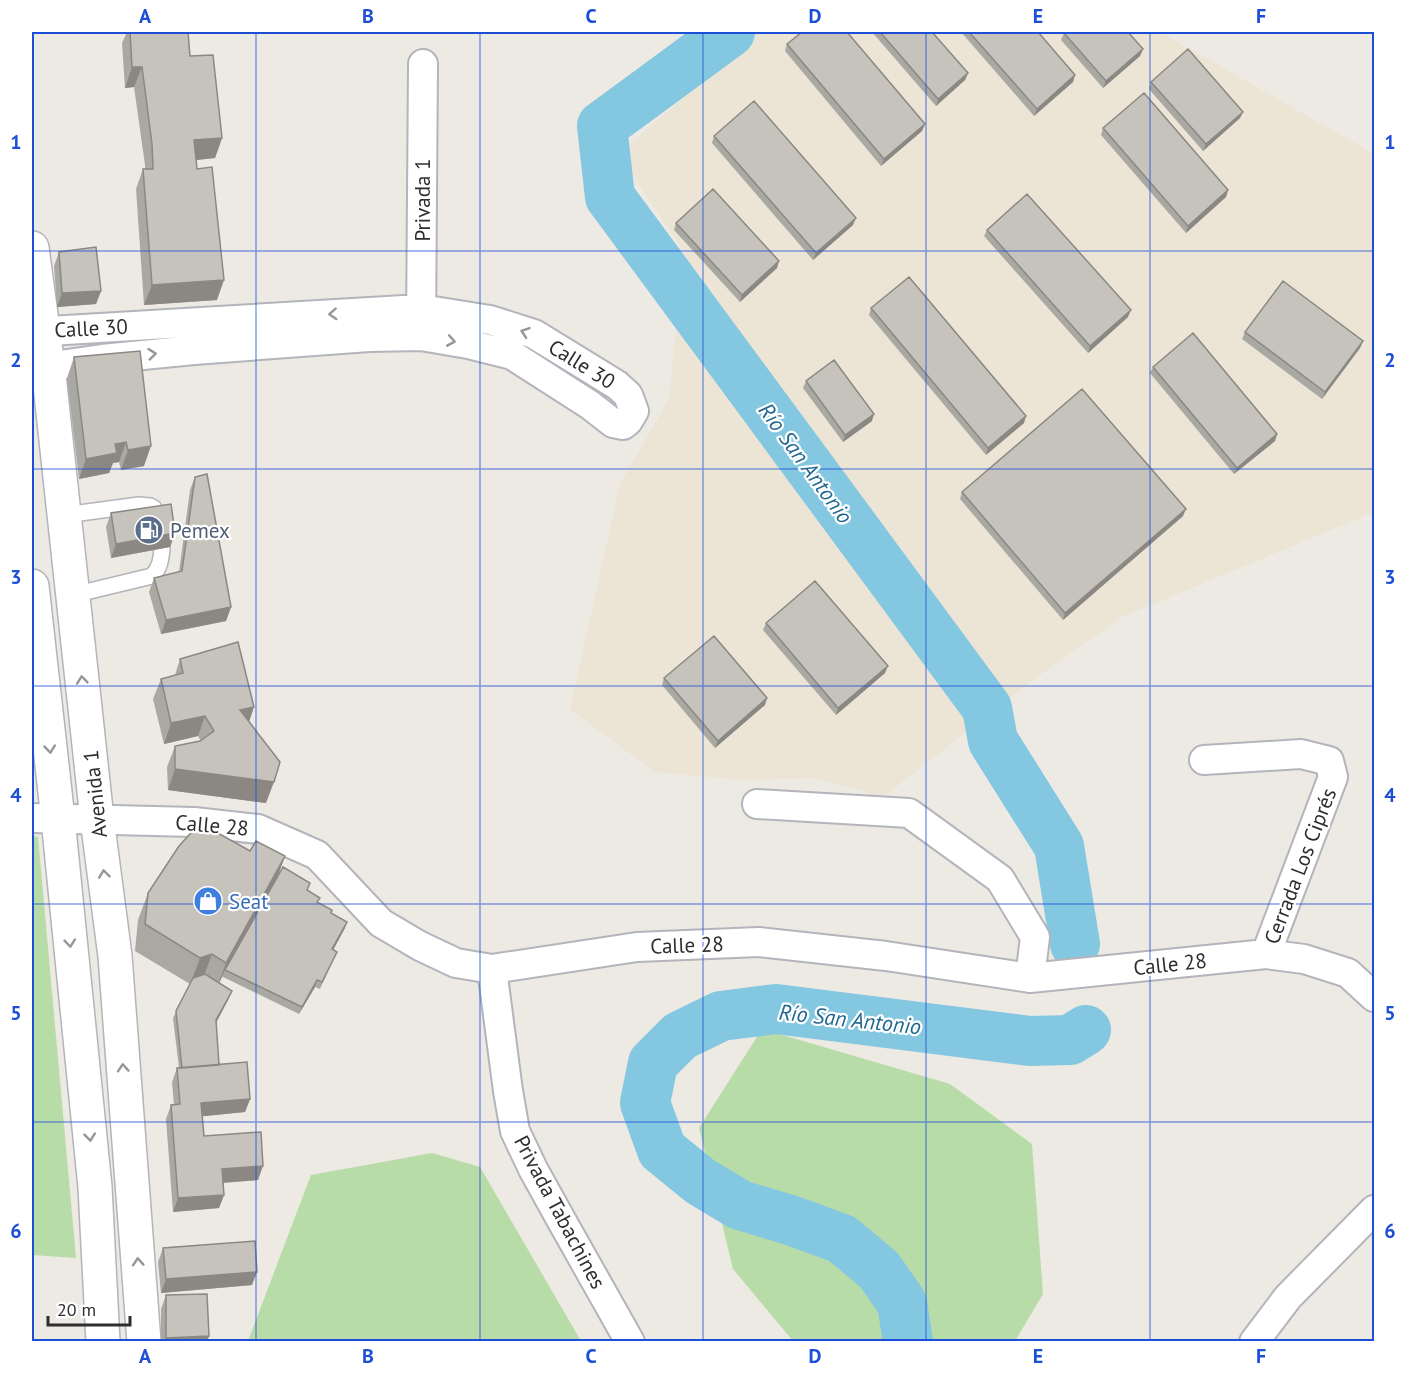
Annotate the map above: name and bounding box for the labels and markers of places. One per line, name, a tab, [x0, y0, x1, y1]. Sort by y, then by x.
fuel station icon: Pemex	[133, 514, 165, 546]
place label: Pemex	[170, 517, 230, 544]
shop icon: Seat	[192, 885, 224, 917]
place label: Seat	[229, 888, 268, 915]

